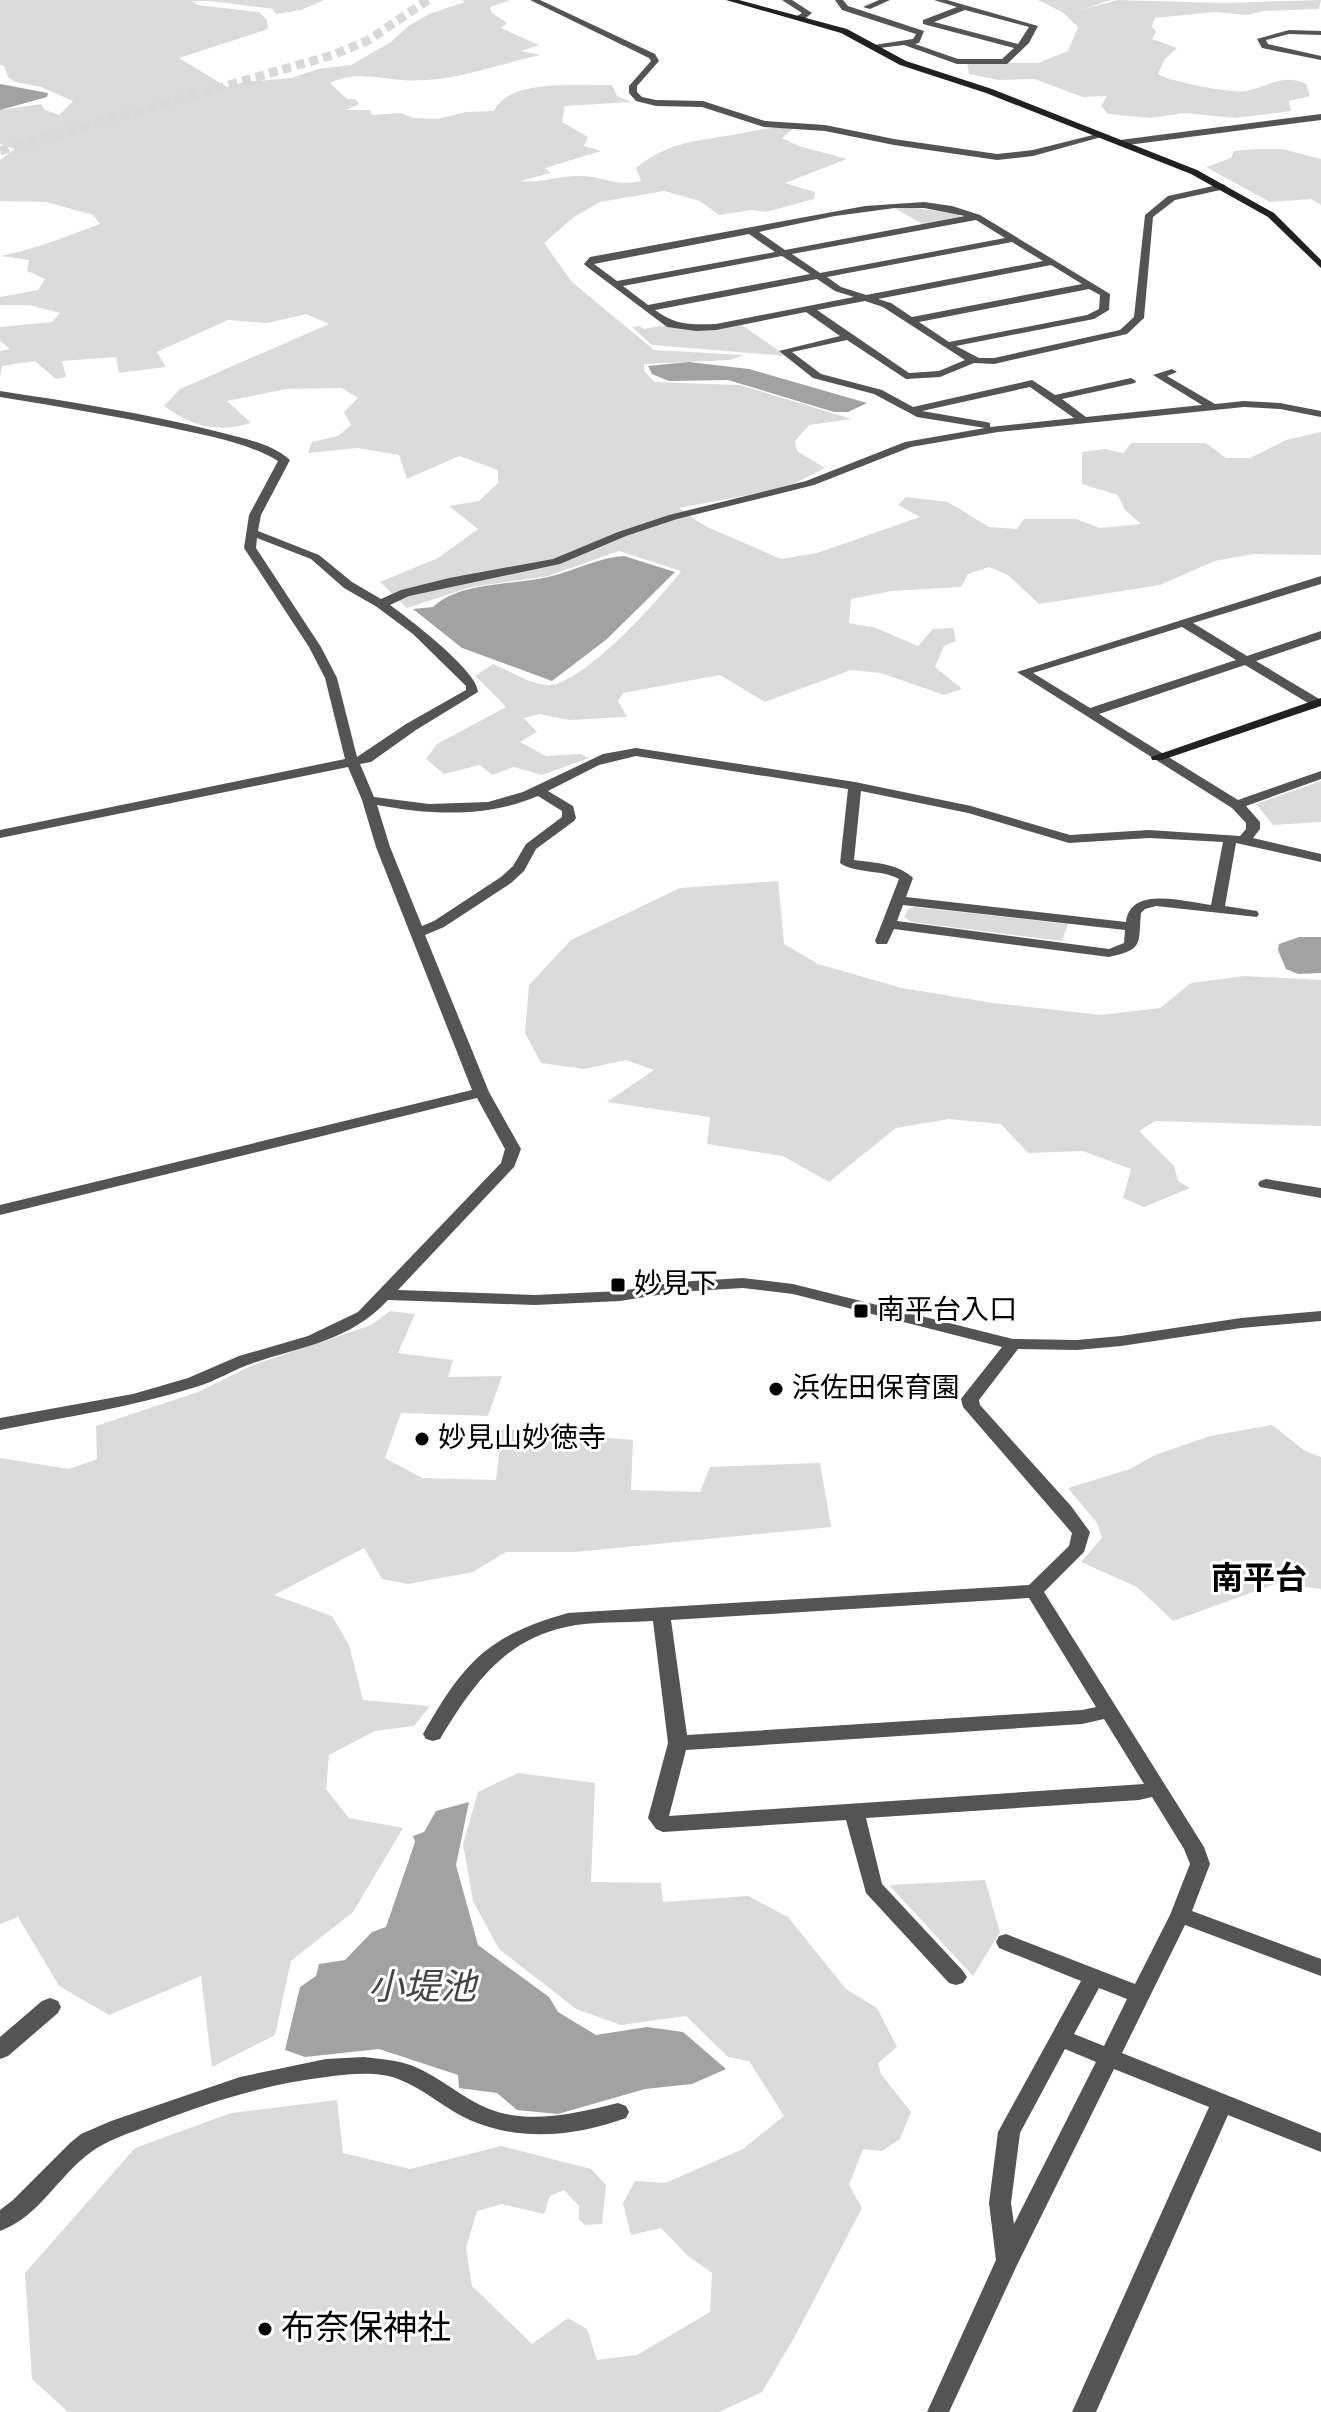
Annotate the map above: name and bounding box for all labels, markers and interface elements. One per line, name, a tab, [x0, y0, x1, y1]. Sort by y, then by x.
place label: 妙見下	[634, 1269, 718, 1299]
marker: 妙見下	[609, 1276, 627, 1294]
place label: 南平台入口	[877, 1295, 1017, 1325]
marker: 南平台入口	[852, 1302, 870, 1320]
place label: 浜佐田保育園	[792, 1373, 960, 1403]
marker: 浜佐田保育園	[767, 1380, 785, 1398]
place label: 妙見山妙徳寺	[438, 1423, 606, 1453]
marker: 妙見山妙徳寺	[413, 1430, 431, 1448]
district label: 南平台	[1211, 1561, 1307, 1595]
water label: 小堤池	[368, 1968, 479, 2006]
place label: 布奈保神社	[281, 2310, 451, 2346]
marker: 布奈保神社	[256, 2320, 274, 2338]

